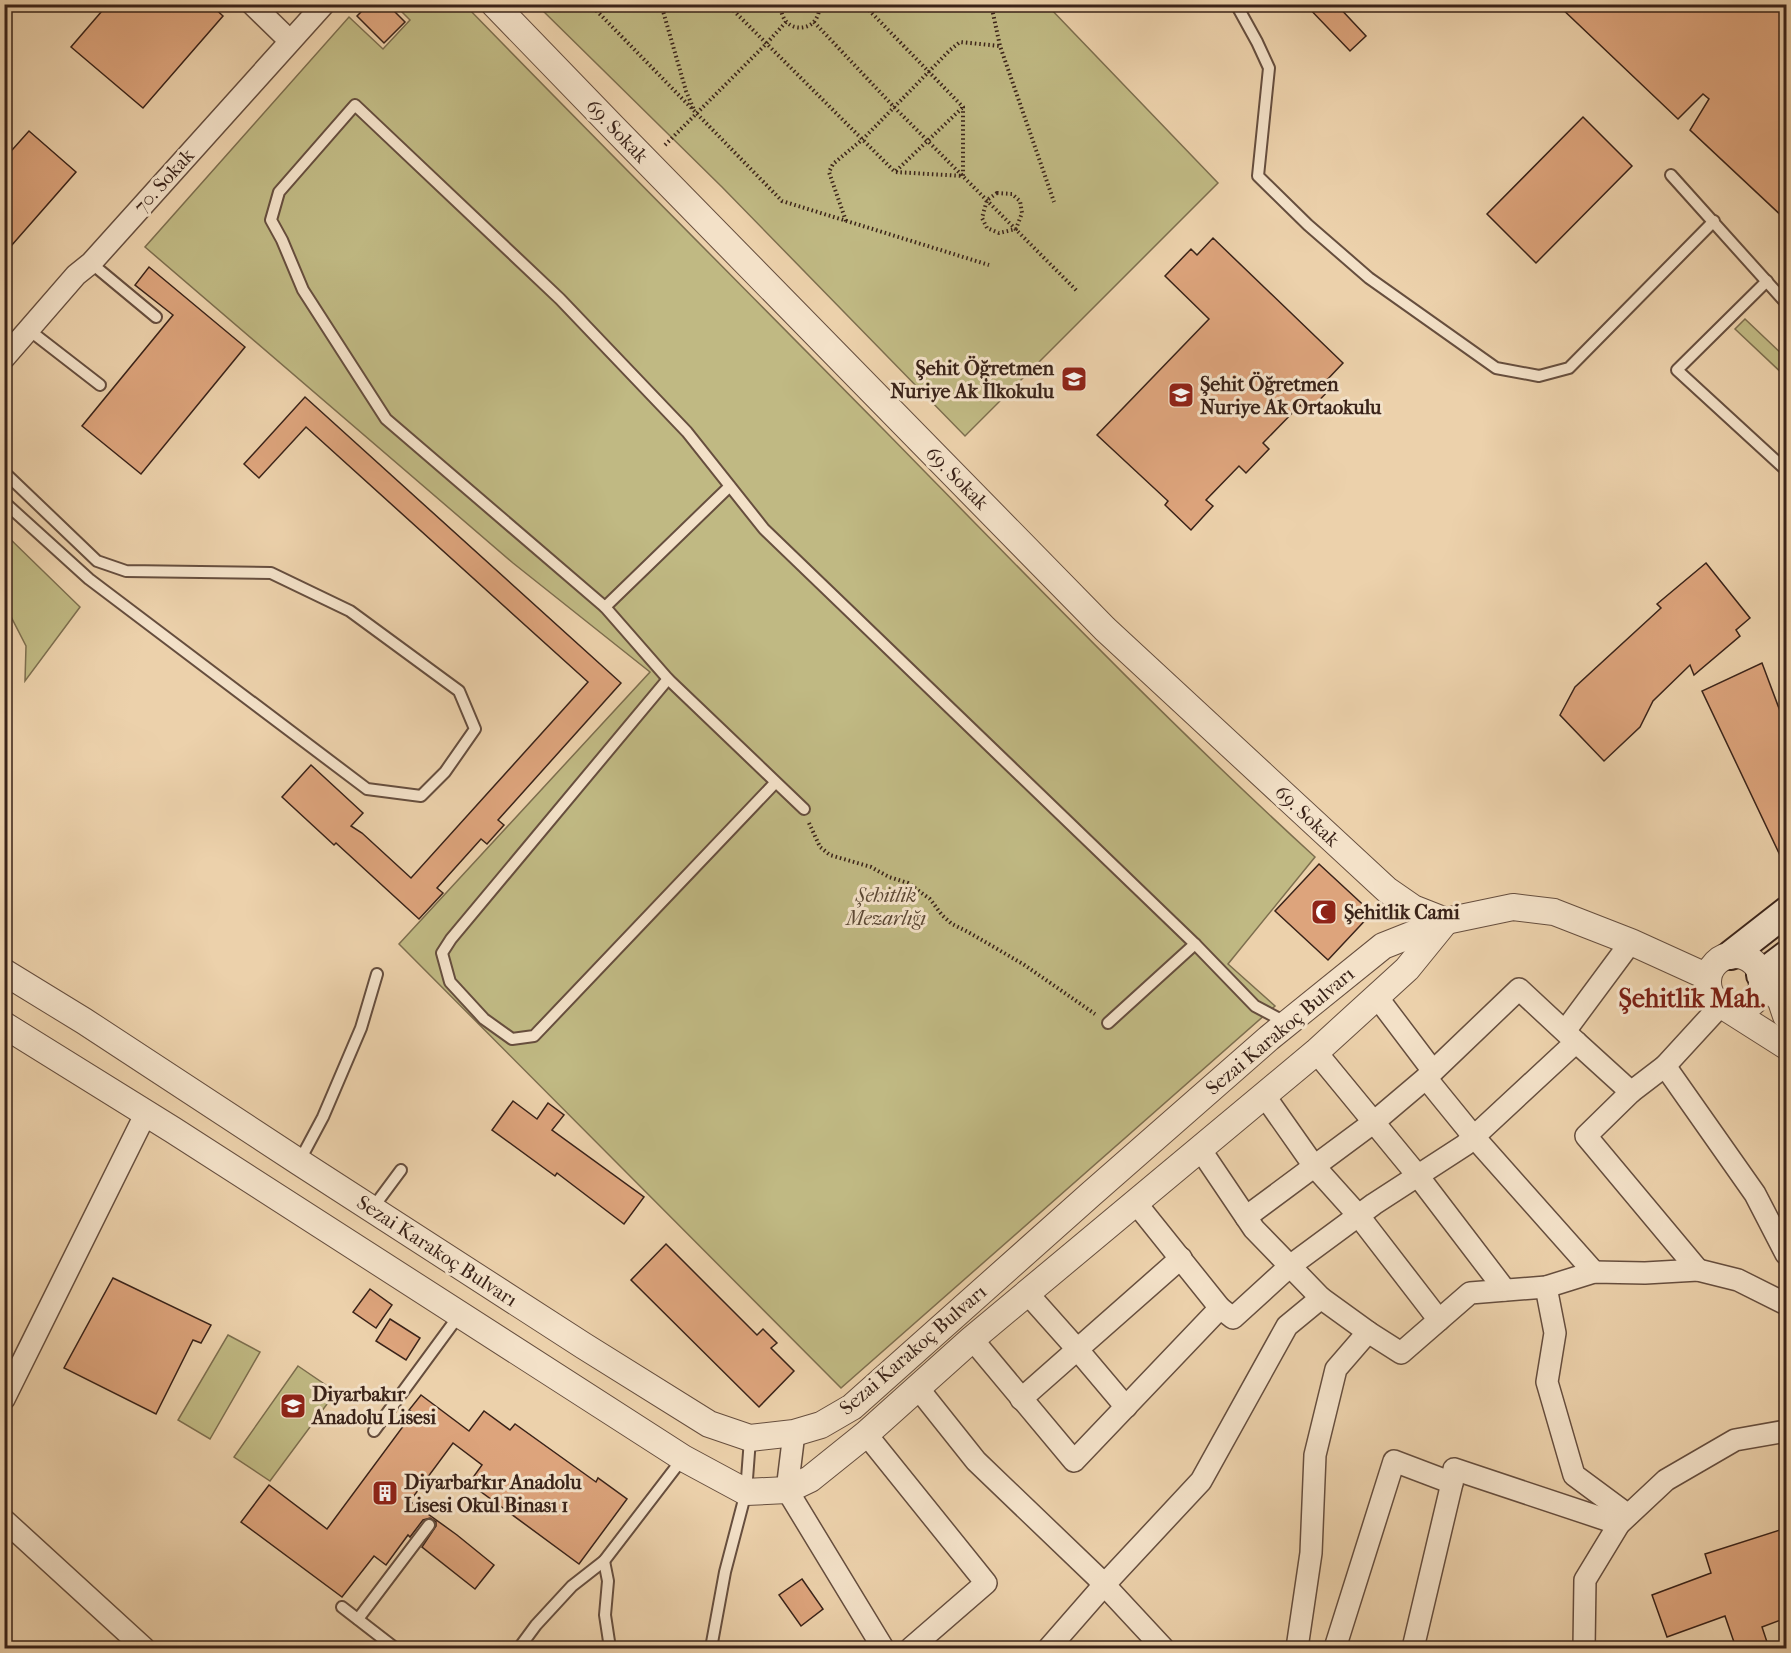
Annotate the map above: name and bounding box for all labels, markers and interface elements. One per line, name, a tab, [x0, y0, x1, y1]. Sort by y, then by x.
street label: 69. Sokak	[581, 94, 653, 168]
street label: 70. Sokak	[129, 143, 199, 218]
place label: Şehit Öğretmen Nuriye Ak İlkokulu	[890, 355, 1055, 403]
school or university icon: Şehit Öğretmen Nuriye Ak İlkokulu	[1059, 364, 1089, 394]
place label: Şehit Öğretmen Nuriye Ak Ortaokulu	[1200, 371, 1382, 419]
school or university icon: Şehit Öğretmen Nuriye Ak Ortaokulu	[1166, 380, 1196, 410]
street label: 69. Sokak	[921, 442, 994, 515]
street label: 69. Sokak	[1270, 780, 1344, 852]
park label: Şehitlik Mezarlığı	[844, 884, 926, 930]
mosque icon: Şehitlik Cami	[1309, 897, 1339, 927]
place label: Şehitlik Cami	[1344, 901, 1461, 925]
street label: Sezai Karakoç Bulvarı	[1201, 962, 1359, 1100]
district label: Şehitlik Mah.	[1619, 983, 1765, 1014]
street label: Sezai Karakoç Bulvarı	[352, 1191, 522, 1312]
street label: Sezai Karakoç Bulvarı	[835, 1280, 991, 1420]
place label: Diyarbakır Anadolu Lisesi	[310, 1383, 437, 1429]
school or university icon: Diyarbakır Anadolu Lisesi	[278, 1391, 308, 1421]
place label: Diyarbarkır Anadolu Lisesi Okul Binası 1	[404, 1471, 582, 1517]
building icon: Diyarbarkır Anadolu Lisesi Okul Binası 1	[370, 1478, 400, 1508]

